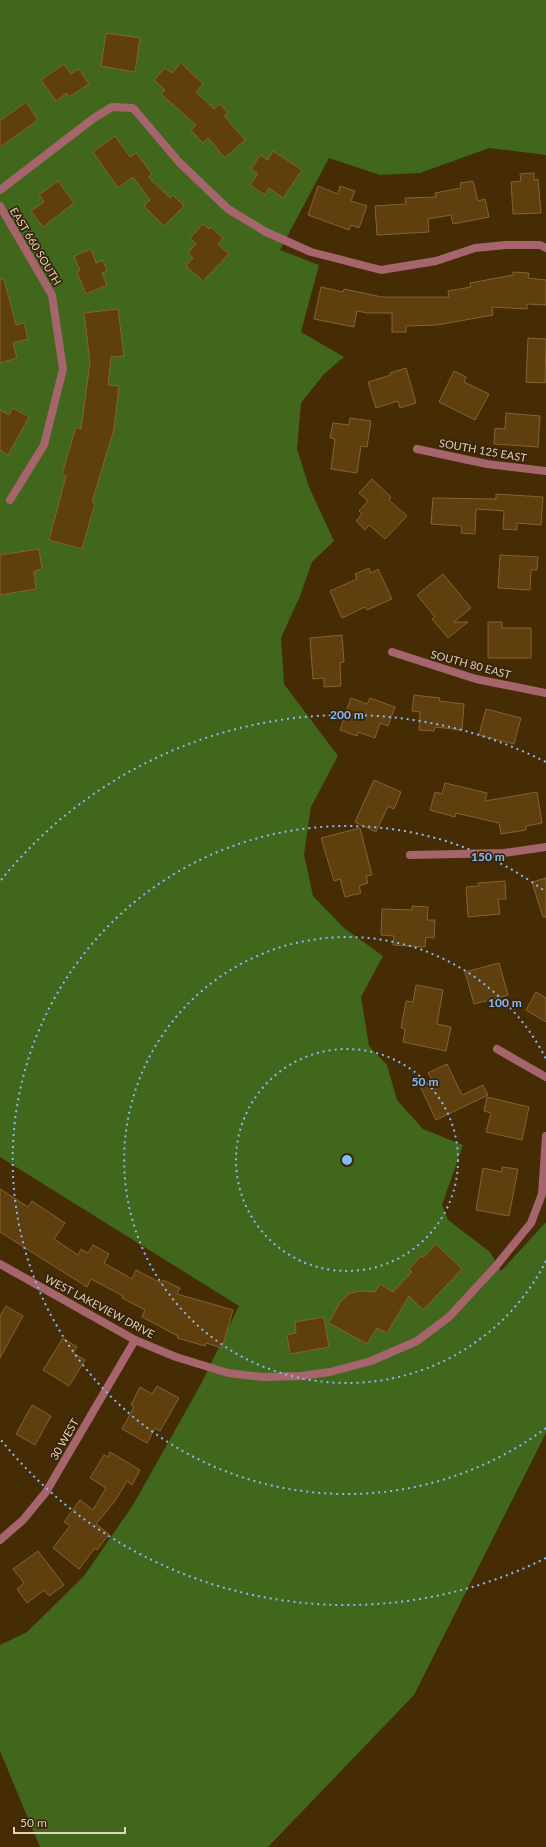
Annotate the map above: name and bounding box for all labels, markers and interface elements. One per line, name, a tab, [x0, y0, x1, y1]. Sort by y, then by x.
street label: EAST 660 SOUTH	[8, 205, 64, 287]
street label: SOUTH 125 EAST	[438, 436, 528, 464]
street label: SOUTH 80 EAST	[430, 647, 513, 681]
text: 200 m	[330, 707, 364, 722]
text: 150 m	[471, 849, 505, 864]
text: 100 m	[488, 995, 522, 1010]
text: 50 m	[412, 1074, 438, 1089]
centre of rings	[340, 1153, 354, 1167]
street label: WEST LAKEVIEW DRIVE	[43, 1272, 157, 1340]
street label: 30 WEST	[47, 1416, 81, 1462]
scale bar	[14, 1809, 125, 1835]
text: 50 m	[20, 1815, 47, 1830]

